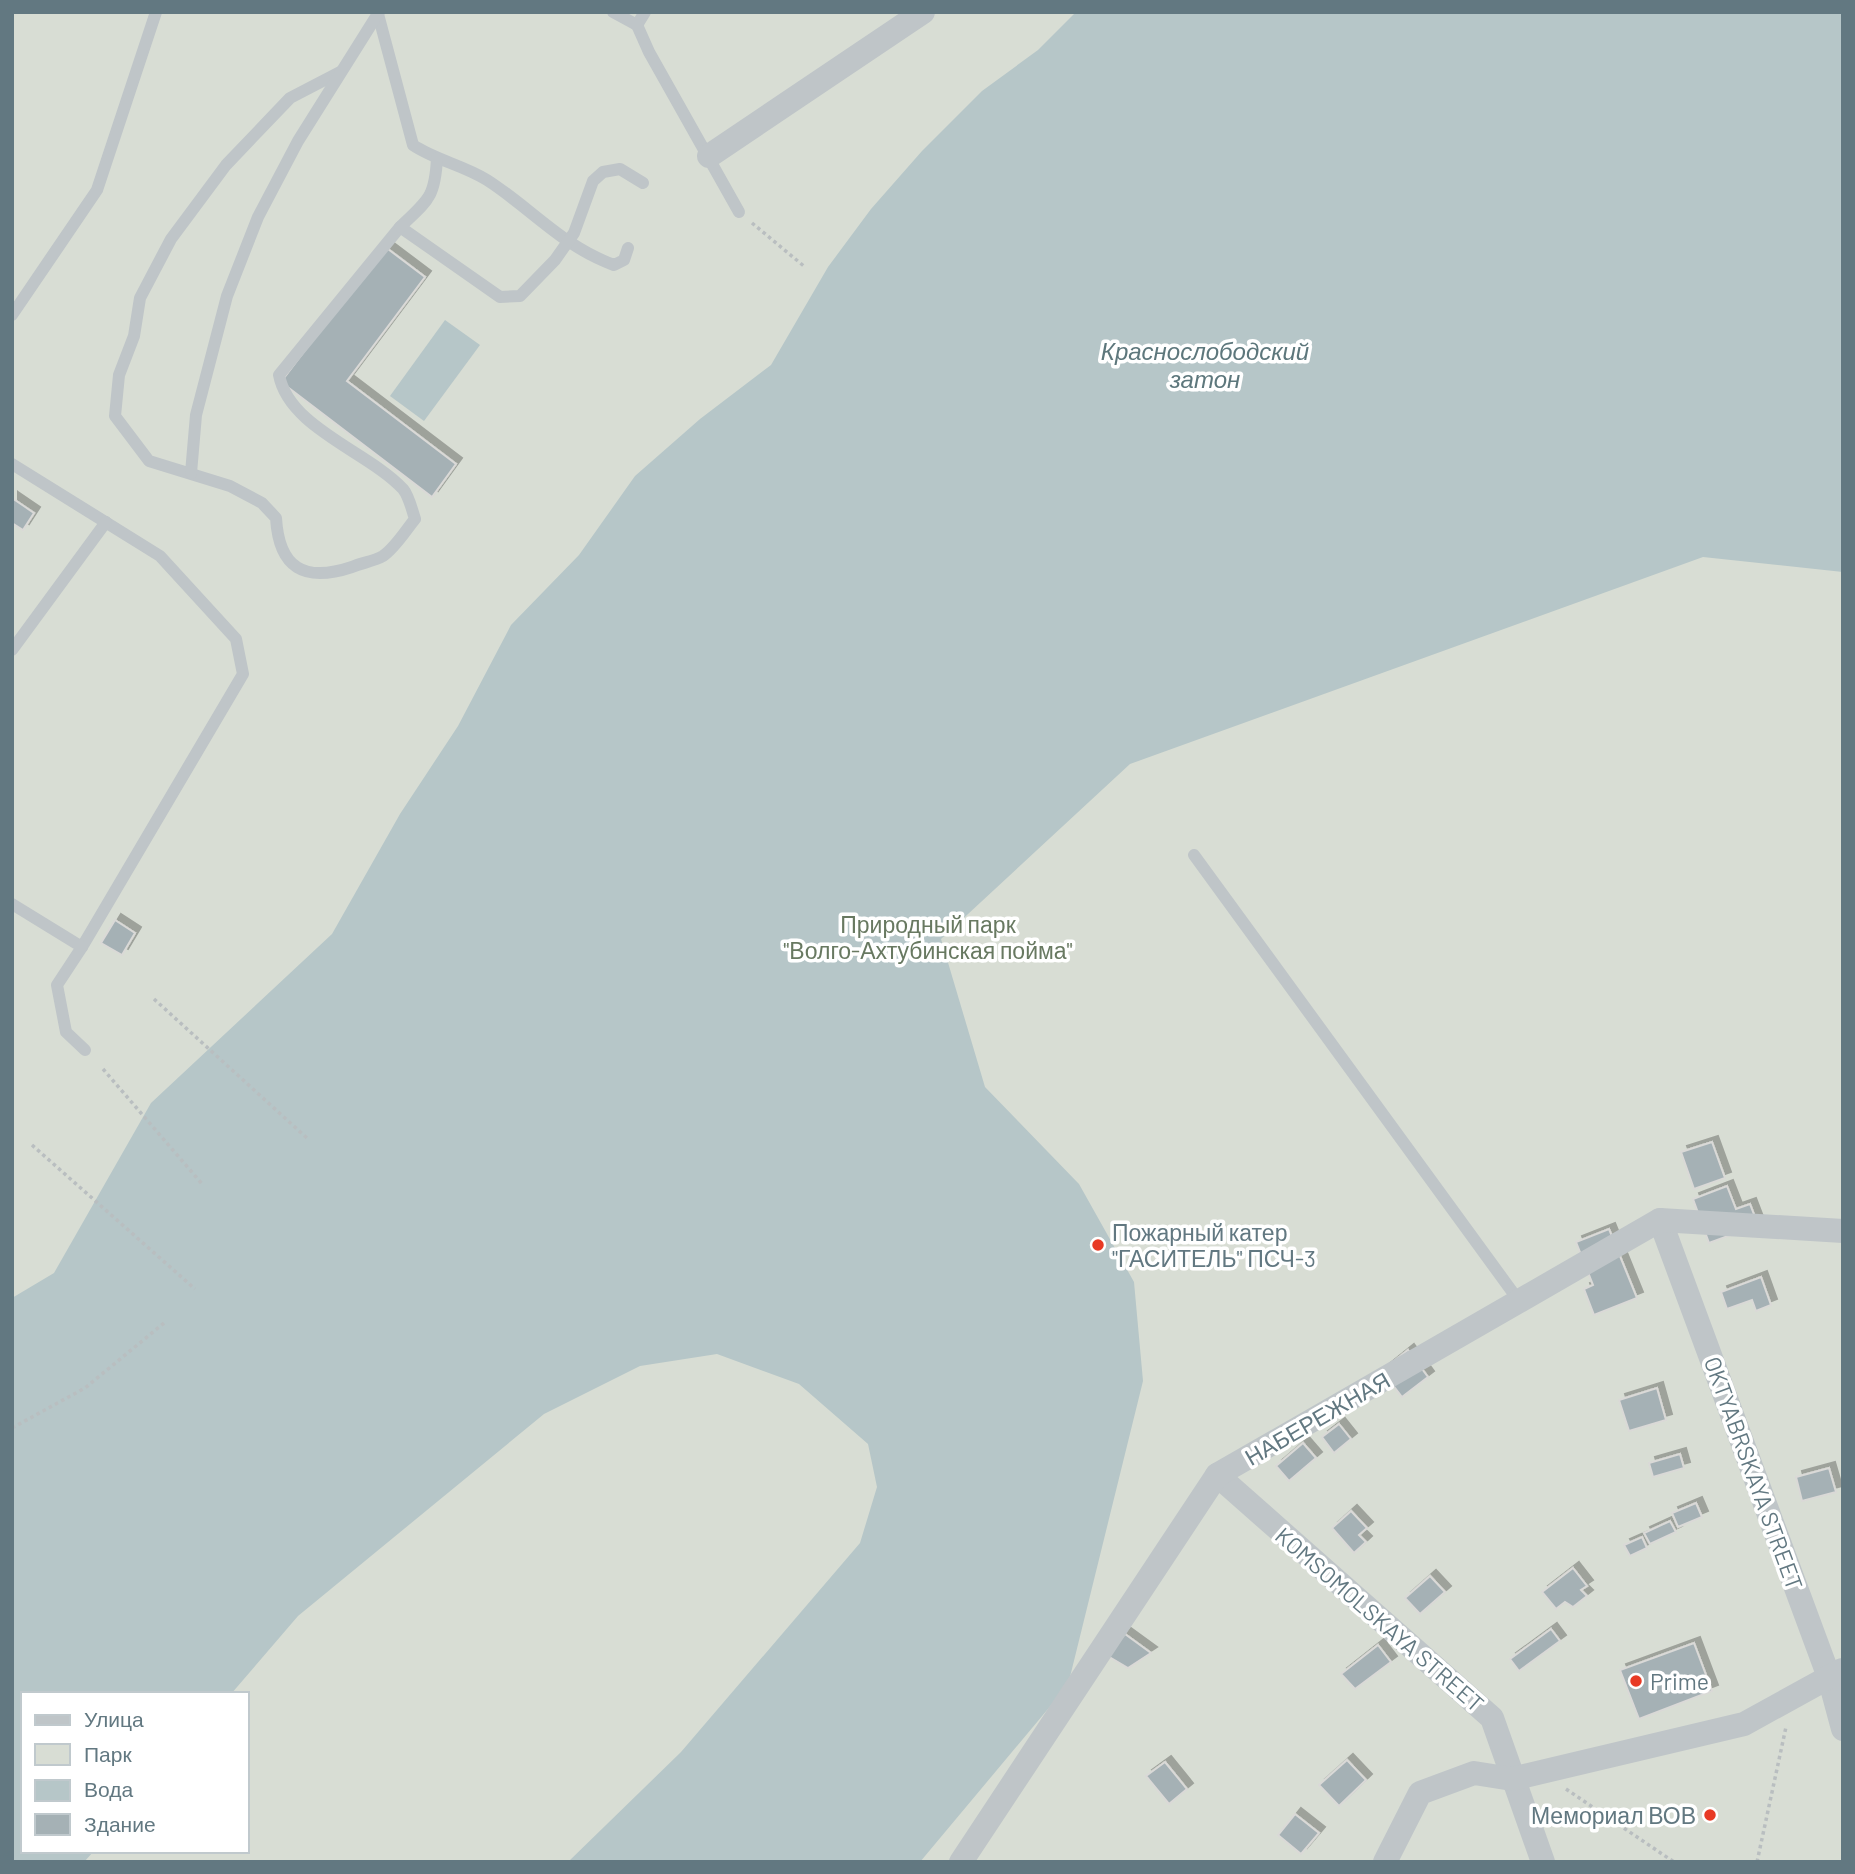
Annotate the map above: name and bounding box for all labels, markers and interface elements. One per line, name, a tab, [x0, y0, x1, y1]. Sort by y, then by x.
water label: Краснослободский затон	[1101, 336, 1309, 393]
park label: Природный парк "Волго-Ахтубинская пойма"	[783, 910, 1073, 964]
place label: Пожарный катер "ГАСИТЕЛЬ" ПСЧ-3	[1112, 1218, 1316, 1272]
marker: Пожарный катер "ГАСИТЕЛЬ" ПСЧ-3	[1090, 1237, 1106, 1253]
street label: OKTYABRSKAYA STREET	[1699, 1353, 1809, 1593]
street label: НАБЕРЕЖНАЯ	[1239, 1365, 1395, 1471]
street label: KOMSOMOLSKAYA STREET	[1270, 1521, 1490, 1717]
place label: Prime	[1650, 1667, 1709, 1695]
marker: Prime	[1628, 1673, 1644, 1689]
legend	[21, 1692, 248, 1853]
text: Улица	[84, 1706, 144, 1731]
text: Парк	[84, 1741, 132, 1766]
text: Вода	[84, 1776, 133, 1801]
place label: Мемориал ВОВ	[1531, 1801, 1696, 1829]
marker: Мемориал ВОВ	[1702, 1807, 1718, 1823]
text: Здание	[84, 1811, 156, 1836]

